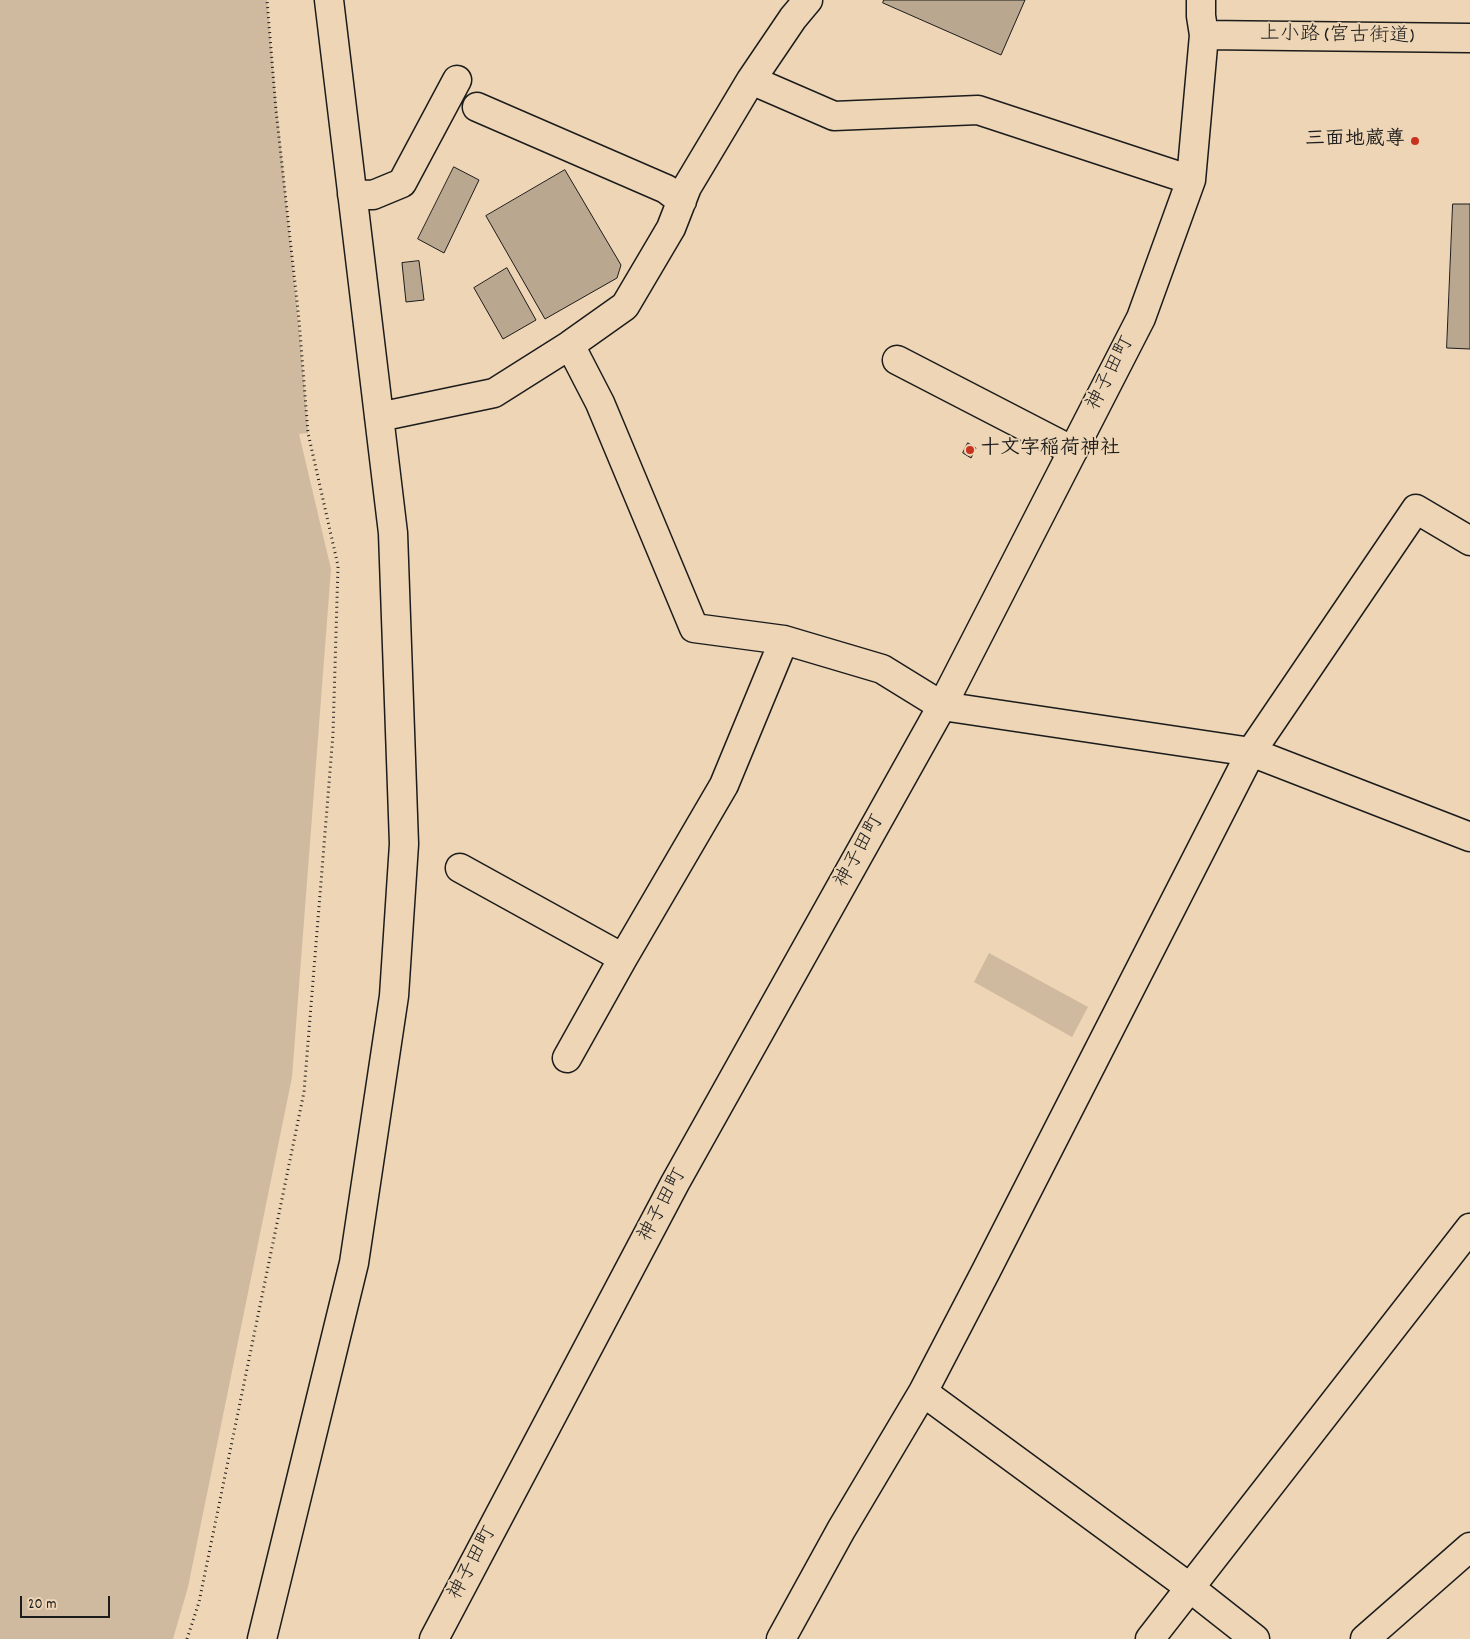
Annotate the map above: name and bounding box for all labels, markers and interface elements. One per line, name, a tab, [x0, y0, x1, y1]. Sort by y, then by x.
street label: 上小路 (宮古街道)	[1260, 24, 1414, 50]
place label: 三面地蔵尊	[1305, 129, 1405, 153]
marker: 三面地蔵尊	[1409, 135, 1421, 147]
street label: 神子田町	[1083, 333, 1141, 415]
place label: 十文字稲荷神社	[980, 438, 1120, 462]
marker: 十文字稲荷神社	[964, 444, 976, 456]
street label: 神子田町	[831, 811, 891, 893]
street label: 神子田町	[635, 1165, 693, 1247]
street label: 神子田町	[445, 1523, 503, 1605]
scale bar	[22, 1586, 112, 1618]
text: 20 m	[28, 1594, 56, 1616]

